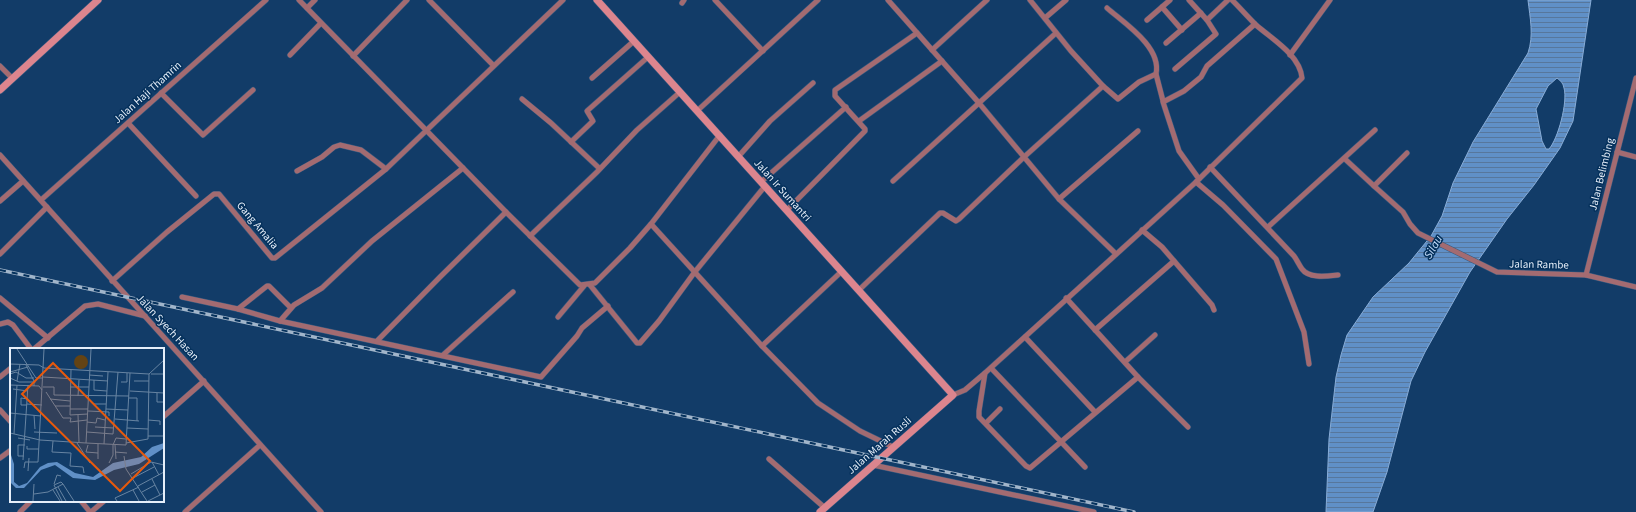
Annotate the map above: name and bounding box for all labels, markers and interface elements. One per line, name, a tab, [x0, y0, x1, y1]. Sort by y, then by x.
street label: Jalan Haji Thamrin	[110, 58, 185, 127]
street label: Jalan Belimbing	[1585, 136, 1618, 212]
street label: Jalan Ir Sumantri	[751, 156, 815, 225]
street label: Gang Amalia	[233, 198, 282, 252]
water label: Silau	[1420, 232, 1447, 262]
street label: Jalan Rambe	[1509, 256, 1570, 273]
street label: Jalan Syech Hasan	[133, 291, 202, 364]
inset map	[10, 348, 164, 502]
street label: Jalan Marah Rusli	[844, 413, 915, 477]

